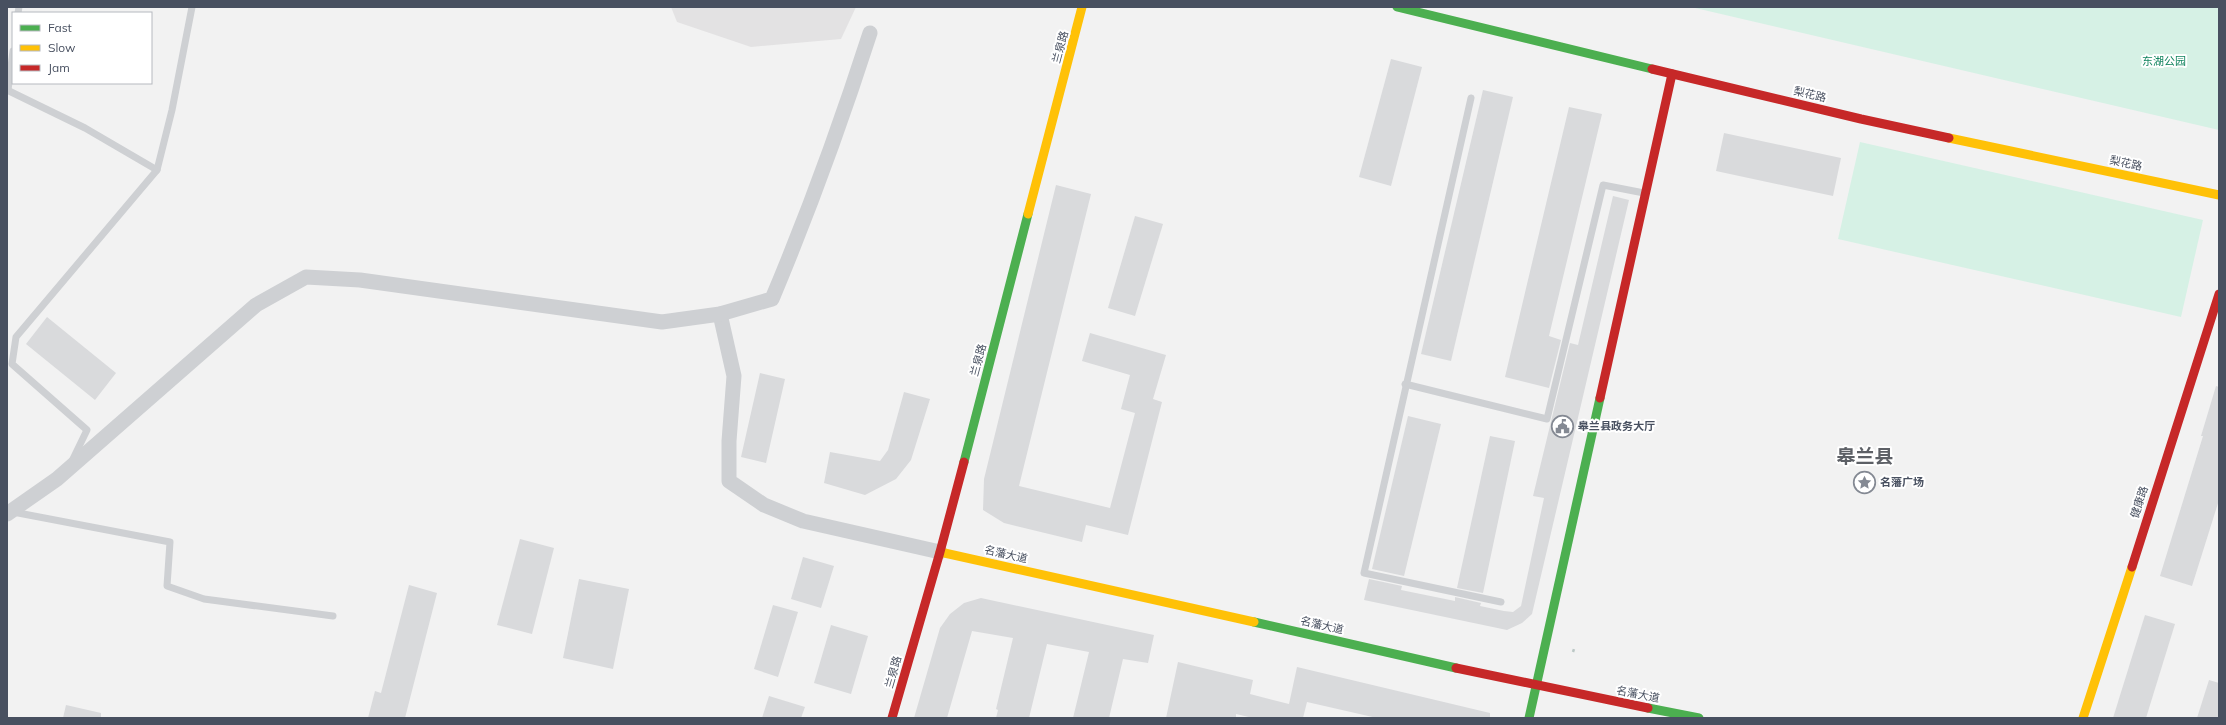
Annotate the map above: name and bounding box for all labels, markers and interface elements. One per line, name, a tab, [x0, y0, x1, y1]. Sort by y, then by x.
legend	[12, 12, 152, 84]
text: Fast	[48, 20, 72, 35]
street label: 兰泉路	[1049, 29, 1071, 65]
text: Slow	[48, 40, 76, 55]
park label: 东湖公园	[2142, 54, 2186, 68]
text: Jam	[48, 60, 70, 75]
street label: 梨花路	[1792, 83, 1828, 105]
street label: 梨花路	[2108, 153, 2144, 173]
street label: 兰泉路	[967, 342, 989, 378]
public building icon: 皋兰县政务大厅	[1549, 413, 1575, 439]
place label: 皋兰县政务大厅	[1578, 419, 1655, 433]
district label: 皋兰县	[1836, 444, 1894, 468]
place icon: 名藩广场	[1852, 469, 1878, 495]
place label: 名藩广场	[1880, 475, 1924, 489]
street label: 健康路	[2127, 484, 2151, 520]
street label: 名藩大道	[983, 542, 1029, 566]
street label: 名藩大道	[1299, 613, 1345, 637]
street label: 兰泉路	[882, 654, 904, 690]
street label: 名藩大道	[1615, 683, 1661, 705]

